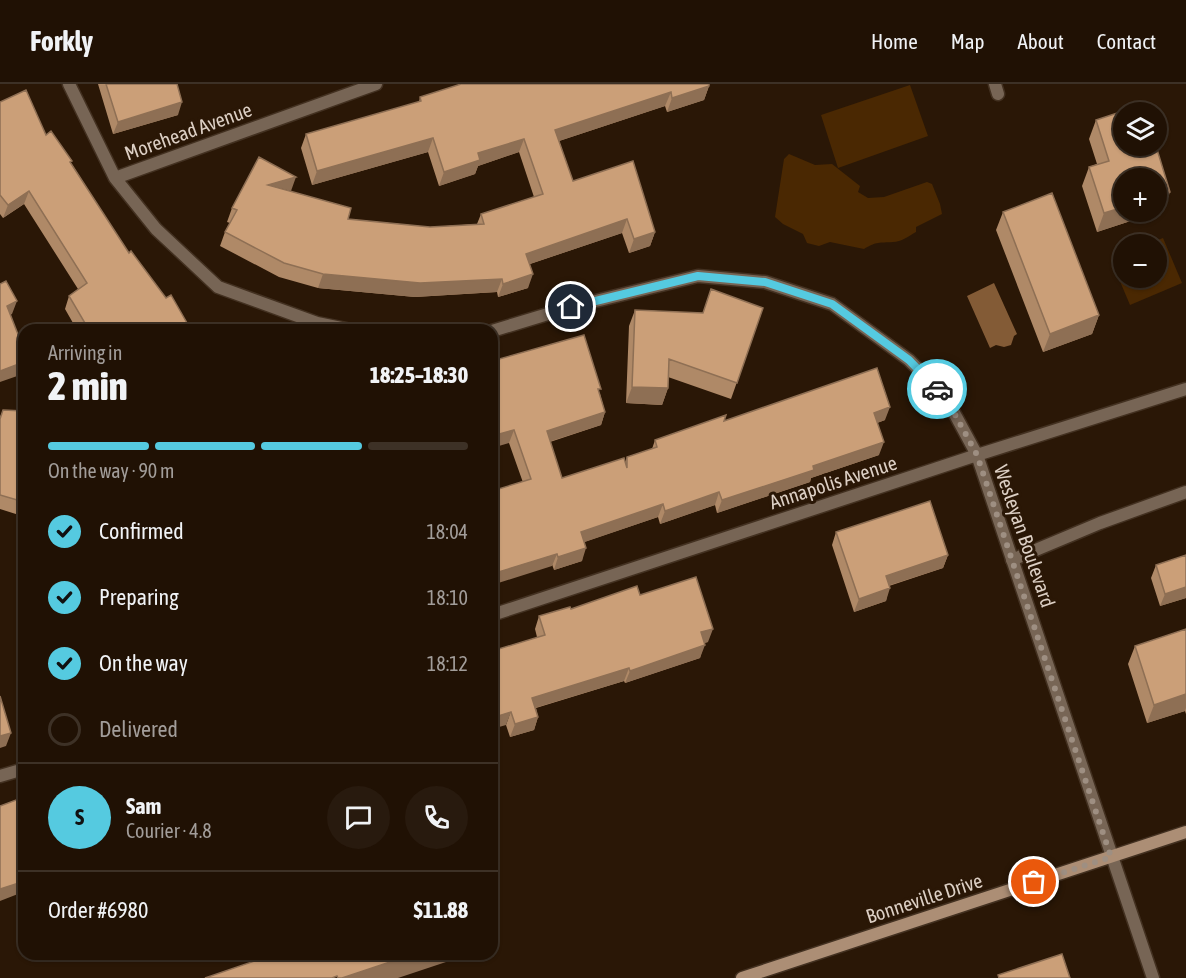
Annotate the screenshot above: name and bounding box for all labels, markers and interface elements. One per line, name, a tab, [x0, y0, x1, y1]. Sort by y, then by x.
text: Forkly	[30, 25, 93, 57]
text: Home	[871, 29, 918, 53]
text: Map	[951, 29, 985, 53]
text: About	[1018, 29, 1064, 53]
text: Contact	[1097, 29, 1156, 53]
street label: Morehead Avenue	[121, 97, 255, 165]
map controls	[1113, 102, 1167, 288]
button: layers	[1113, 102, 1167, 156]
button: +	[1113, 168, 1167, 222]
button: −	[1113, 234, 1167, 288]
pin	[545, 281, 596, 332]
icon: home	[554, 290, 587, 323]
text: Arriving in	[48, 341, 122, 364]
courier	[907, 359, 967, 419]
text: 18:25–18:30	[370, 362, 468, 388]
text: 2 min	[48, 364, 128, 408]
icon: car	[921, 373, 954, 406]
street label: Annapolis Avenue	[766, 451, 900, 513]
text: On the way · 90 m	[48, 459, 174, 482]
street label: Wesleyan Boulevard	[990, 462, 1060, 610]
icon: check	[48, 515, 81, 548]
text: Confirmed	[99, 518, 184, 544]
text: 18:04	[426, 520, 468, 543]
icon: check	[48, 581, 81, 614]
text: Preparing	[99, 584, 179, 610]
text: 18:10	[427, 586, 468, 609]
icon: check	[48, 647, 81, 680]
text: On the way	[99, 650, 188, 676]
text: 18:12	[427, 652, 468, 675]
text: Delivered	[99, 716, 178, 742]
button: chat	[327, 786, 390, 849]
button: phone	[405, 786, 468, 849]
text: Sam	[126, 793, 161, 819]
text: S	[75, 804, 84, 830]
text: Courier · 4.8	[126, 819, 212, 842]
pin	[1008, 856, 1059, 907]
icon: bag	[1017, 865, 1050, 898]
street label: Bonneville Drive	[863, 868, 985, 928]
text: Order #6980	[48, 897, 148, 923]
text: $11.88	[413, 897, 468, 923]

